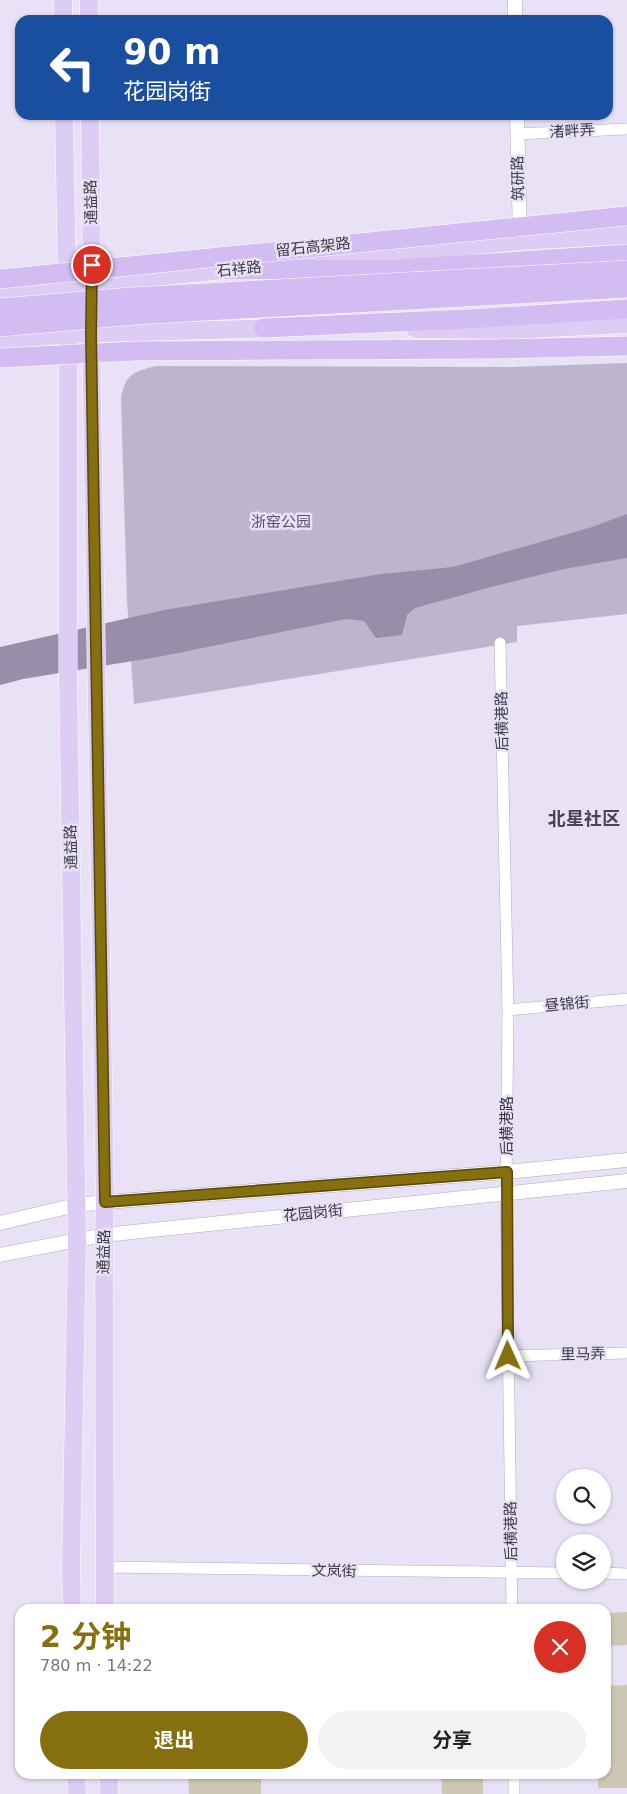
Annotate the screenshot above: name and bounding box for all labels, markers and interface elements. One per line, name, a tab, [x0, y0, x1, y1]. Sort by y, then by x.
text: 90 m	[123, 32, 220, 72]
icon: left	[40, 35, 105, 100]
text: 花园岗街	[123, 79, 211, 104]
street label: 渚畔弄	[549, 121, 595, 141]
street label: 筑研路	[509, 155, 527, 201]
street label: 通益路	[82, 179, 100, 225]
street label: 留石高架路	[275, 234, 351, 260]
pin	[71, 244, 113, 286]
icon: arrive	[78, 251, 106, 279]
street label: 石祥路	[216, 258, 262, 280]
park label: 浙窑公园	[251, 513, 311, 531]
street label: 后横港路	[492, 691, 512, 751]
district label: 北星社区	[548, 808, 620, 829]
street label: 通益路	[62, 824, 80, 870]
street label: 昼锦街	[544, 993, 590, 1015]
street label: 后横港路	[498, 1096, 516, 1156]
street label: 花园岗街	[282, 1201, 344, 1225]
street label: 通益路	[95, 1229, 113, 1275]
position arrow	[481, 1329, 533, 1381]
street label: 里马弄	[560, 1345, 606, 1363]
map controls	[556, 1469, 611, 1589]
button: search	[556, 1469, 611, 1524]
street label: 后横港路	[501, 1501, 521, 1561]
button: layers	[556, 1534, 611, 1589]
street label: 文岚街	[311, 1562, 357, 1580]
text: 2 分钟	[40, 1619, 131, 1654]
button: close	[534, 1621, 586, 1673]
text: 780 m · 14:22	[40, 1656, 153, 1675]
button: 退出	[40, 1711, 308, 1769]
button: 分享	[318, 1711, 586, 1769]

